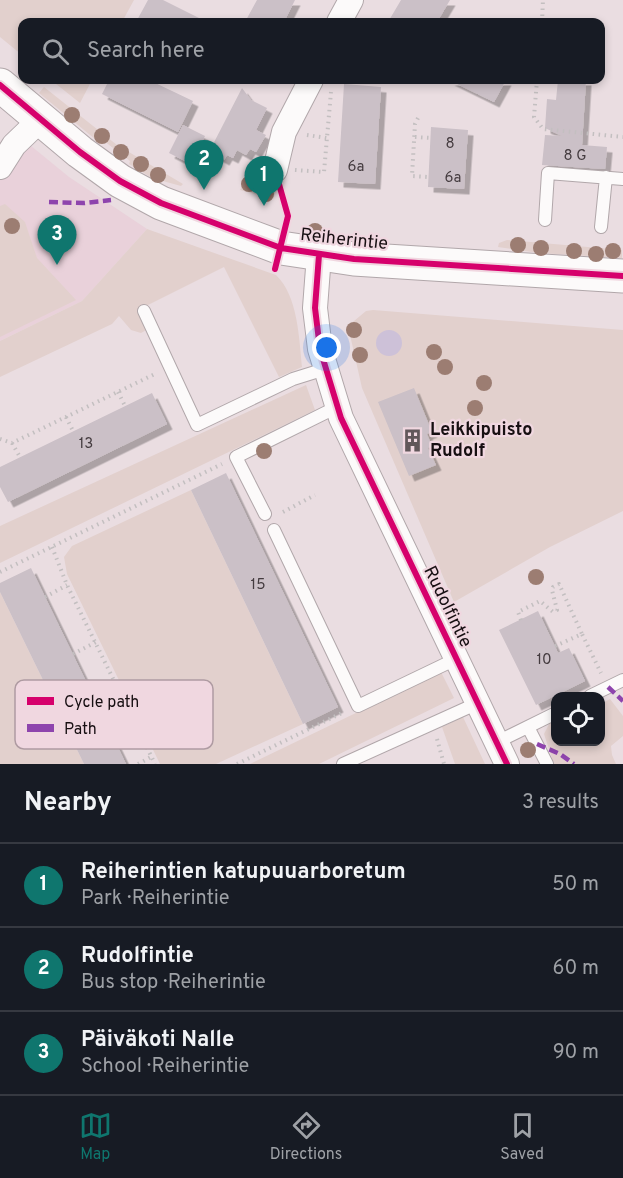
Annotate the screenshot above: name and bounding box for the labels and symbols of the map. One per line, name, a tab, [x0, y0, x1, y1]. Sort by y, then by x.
house number: 8	[445, 135, 455, 154]
pin: 2	[184, 140, 224, 190]
house number: 8 G	[563, 147, 587, 166]
pin: 1	[244, 156, 284, 206]
house number: 6a	[348, 158, 364, 177]
house number: 6a	[445, 169, 461, 188]
pin: 3	[38, 216, 76, 265]
street label: Reiherintie	[299, 224, 389, 256]
your location	[312, 333, 341, 362]
place label: Leikkipuisto Rudolf	[430, 419, 532, 463]
building icon: Leikkipuisto Rudolf	[399, 427, 425, 453]
house number: 13	[79, 435, 93, 454]
street label: Rudolfintie	[417, 563, 477, 651]
house number: 15	[251, 576, 265, 595]
house number: 10	[536, 651, 552, 670]
legend	[15, 680, 213, 749]
text: Cycle path	[64, 693, 139, 713]
text: Path	[64, 720, 97, 740]

